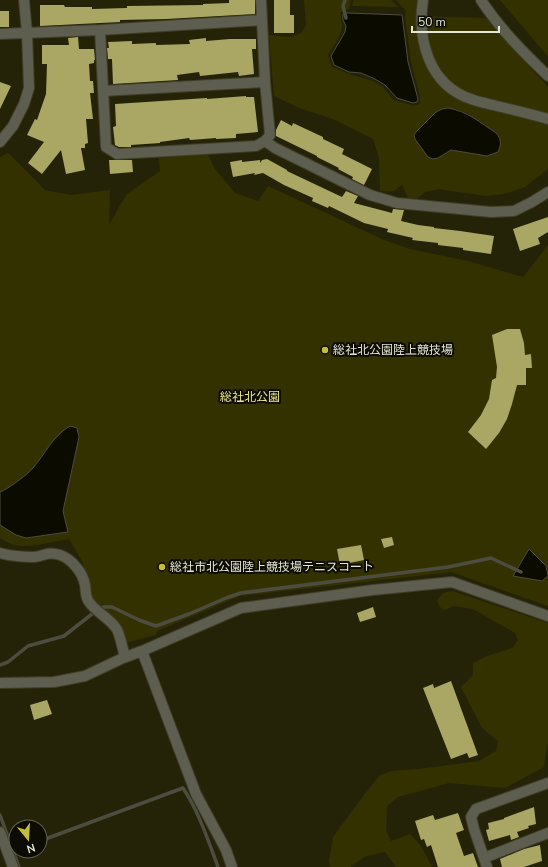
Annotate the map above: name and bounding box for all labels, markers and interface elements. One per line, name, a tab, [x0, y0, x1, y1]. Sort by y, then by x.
scale bar	[412, 8, 499, 34]
text: 50 m	[418, 14, 446, 30]
place label: 総社北公園陸上競技場	[333, 342, 453, 358]
marker: 総社北公園陸上競技場	[320, 345, 330, 355]
park label: 総社北公園	[220, 389, 280, 405]
place label: 総社市北公園陸上競技場テニスコート	[170, 559, 374, 575]
marker: 総社市北公園陸上競技場テニスコート	[157, 562, 167, 572]
north arrow	[8, 819, 48, 859]
text: N	[25, 840, 37, 856]

